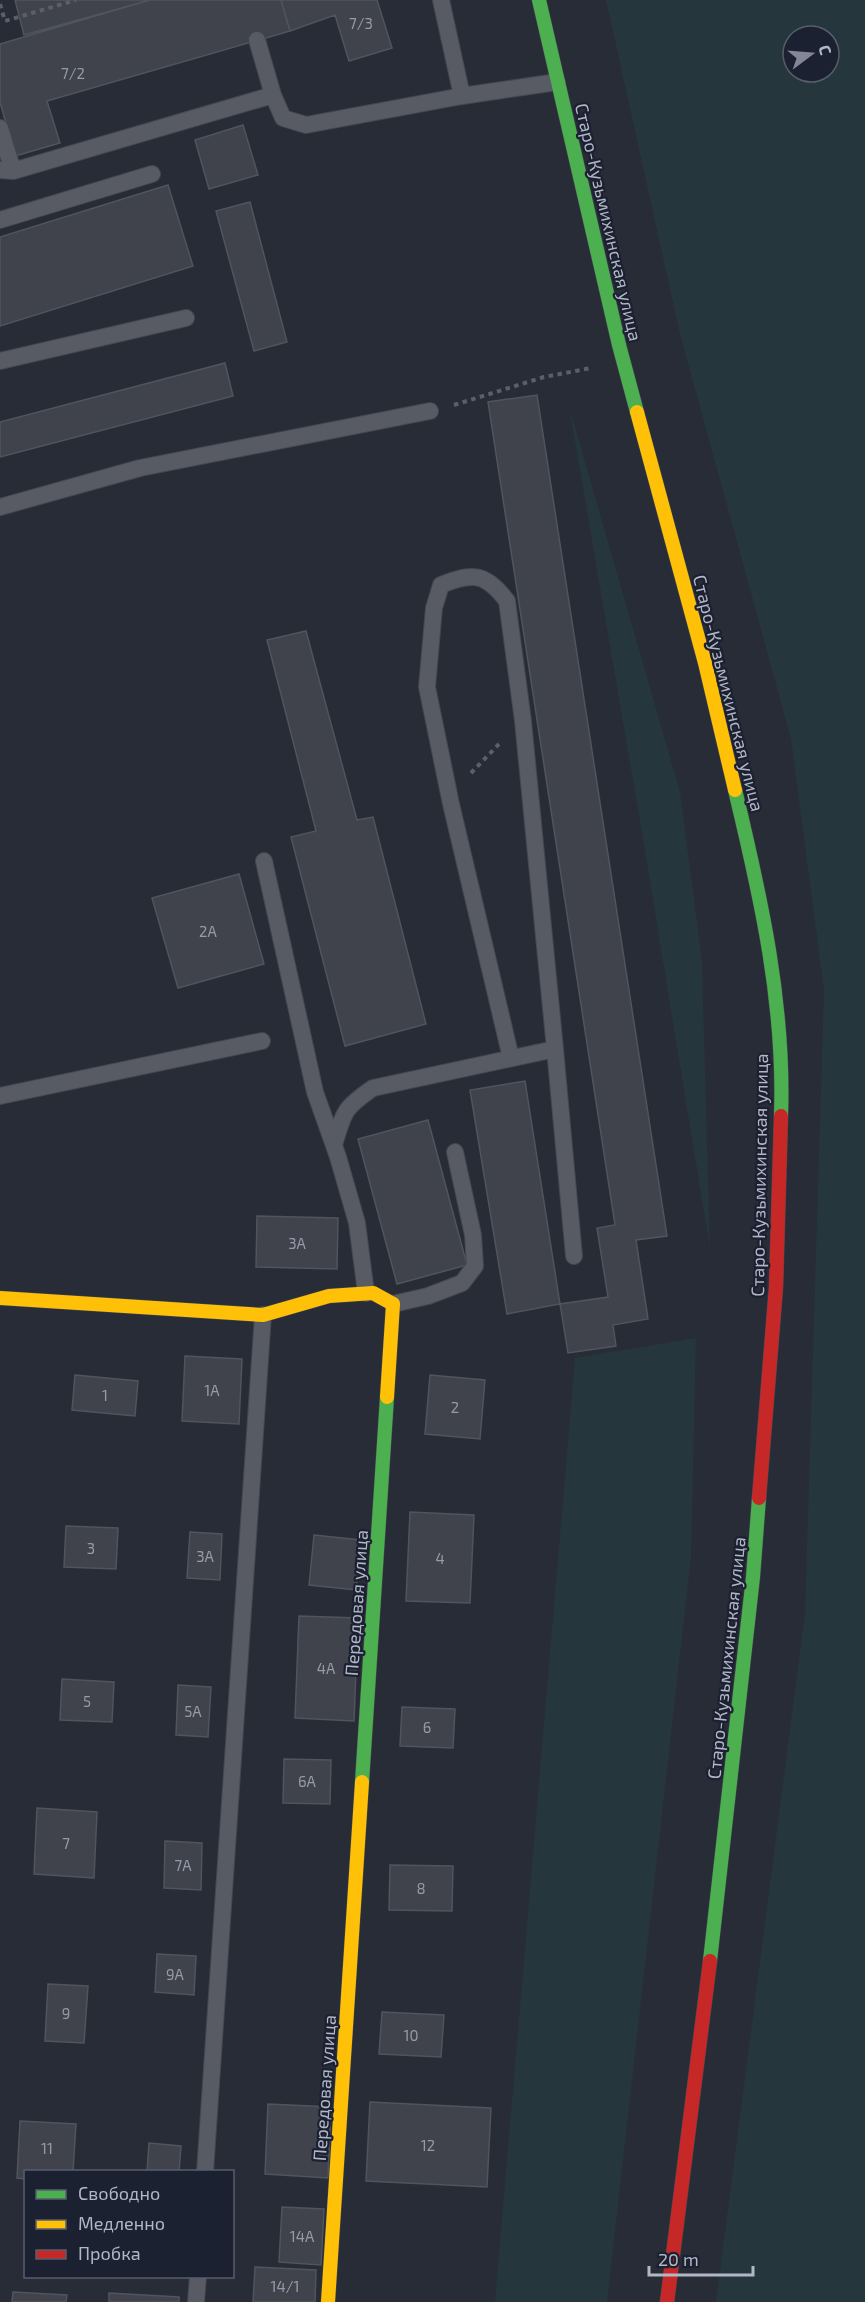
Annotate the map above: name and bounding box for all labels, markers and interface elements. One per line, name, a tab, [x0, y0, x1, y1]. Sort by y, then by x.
house number: 7/3	[349, 14, 373, 32]
north arrow	[781, 24, 841, 84]
text: С	[815, 43, 836, 57]
house number: 7/2	[61, 64, 85, 82]
street label: Старо-Кузьмихинская улица	[571, 101, 647, 343]
street label: Старо-Кузьмихинская улица	[689, 572, 769, 814]
house number: 2А	[199, 922, 218, 940]
street label: Старо-Кузьмихинская улица	[746, 1053, 772, 1297]
house number: 3А	[288, 1234, 307, 1252]
house number: 1А	[204, 1381, 220, 1399]
house number: 1	[102, 1386, 108, 1404]
house number: 2	[451, 1398, 459, 1416]
street label: Передовая улица	[340, 1529, 372, 1677]
street label: Старо-Кузьмихинская улица	[702, 1536, 750, 1780]
house number: 3	[87, 1539, 95, 1557]
house number: 3А	[196, 1547, 215, 1565]
house number: 4	[435, 1549, 445, 1567]
house number: 4А	[317, 1659, 336, 1677]
house number: 5	[83, 1692, 91, 1710]
house number: 5А	[184, 1702, 202, 1720]
house number: 6	[423, 1718, 431, 1736]
house number: 6А	[298, 1772, 317, 1790]
house number: 7	[62, 1834, 70, 1852]
house number: 7А	[174, 1856, 192, 1874]
house number: 8	[416, 1879, 426, 1897]
house number: 9А	[166, 1965, 185, 1983]
house number: 9	[62, 2004, 70, 2022]
street label: Передовая улица	[308, 2014, 340, 2162]
house number: 10	[403, 2026, 419, 2044]
house number: 12	[421, 2136, 435, 2154]
house number: 11	[41, 2139, 53, 2157]
legend	[24, 2170, 234, 2278]
text: Свободно	[78, 2182, 160, 2204]
text: Медленно	[78, 2212, 165, 2234]
house number: 14А	[290, 2227, 315, 2245]
scale bar	[649, 2239, 752, 2277]
text: Пробка	[78, 2242, 141, 2264]
text: 20 m	[658, 2248, 699, 2270]
house number: 14/1	[271, 2277, 299, 2295]

